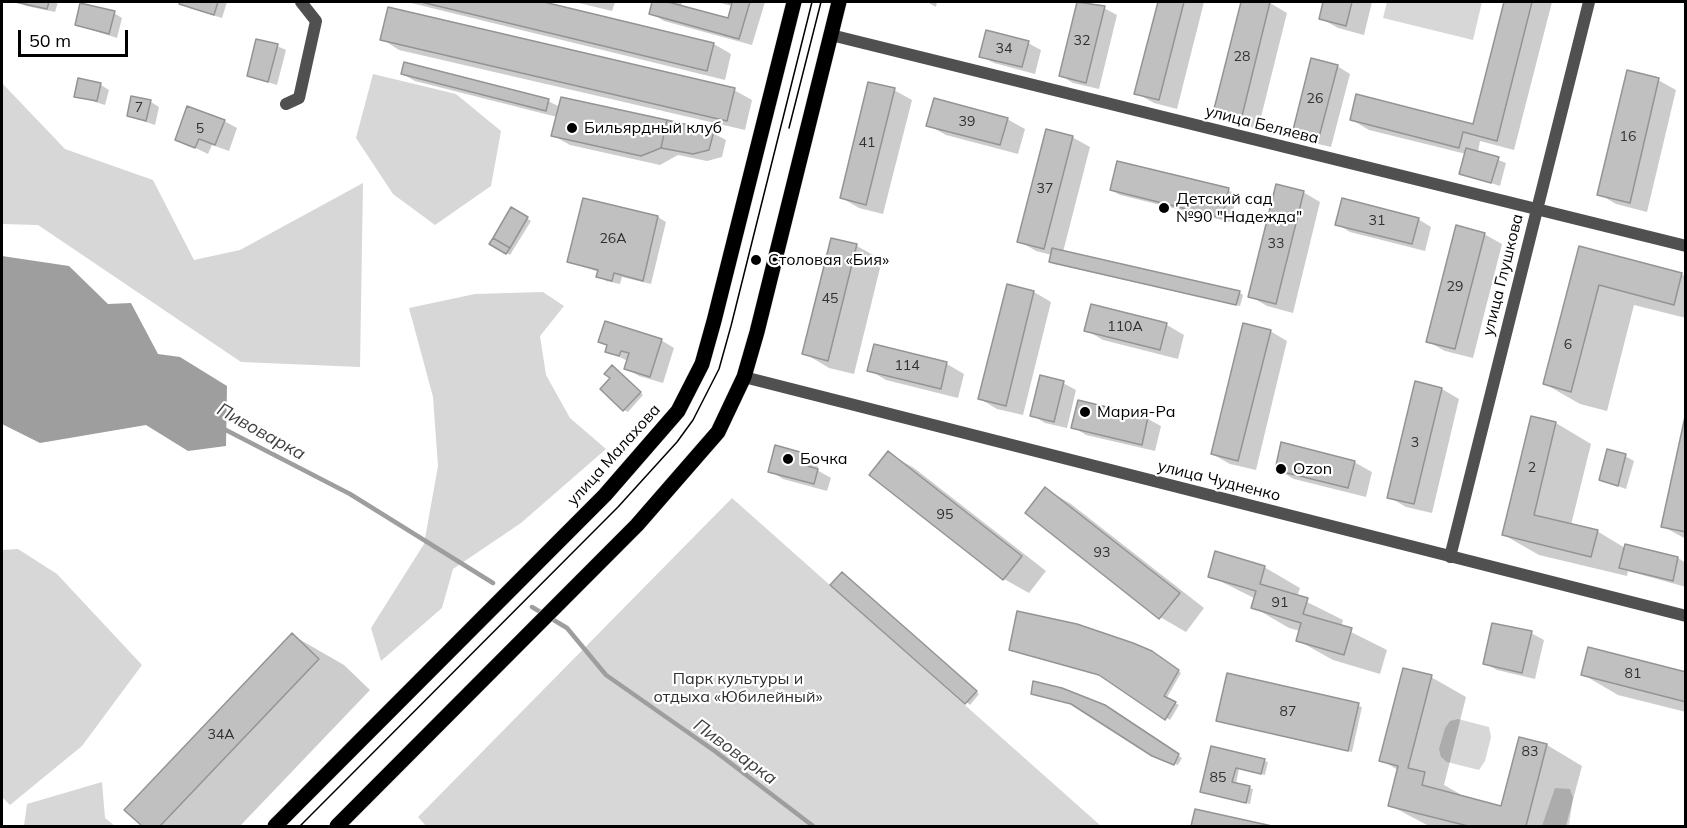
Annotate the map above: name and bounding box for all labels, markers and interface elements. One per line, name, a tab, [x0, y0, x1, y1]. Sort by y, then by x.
scale bar	[21, 18, 130, 56]
text: 50 m	[29, 29, 71, 52]
house number: 32	[1074, 33, 1090, 49]
house number: 34	[996, 41, 1012, 57]
house number: 28	[1234, 49, 1250, 65]
house number: 26	[1307, 91, 1323, 107]
house number: 7	[135, 100, 143, 116]
street label: улица Беляева	[1203, 102, 1321, 148]
house number: 39	[959, 114, 975, 130]
place label: Бильярдный клуб	[584, 118, 722, 138]
house number: 5	[196, 121, 204, 137]
marker: Бильярдный клуб	[565, 121, 579, 135]
house number: 16	[1620, 129, 1636, 145]
house number: 41	[859, 135, 875, 151]
house number: 37	[1037, 181, 1053, 197]
place label: Детский сад №90 "Надежда"	[1176, 189, 1302, 227]
marker: Детский сад №90 "Надежда"	[1157, 201, 1171, 215]
street label: улица Глушкова	[1479, 212, 1527, 338]
house number: 31	[1369, 213, 1385, 229]
house number: 26А	[599, 231, 627, 247]
house number: 33	[1268, 236, 1284, 252]
place label: Столовая «Бия»	[768, 250, 889, 270]
marker: Столовая «Бия»	[749, 253, 763, 267]
house number: 29	[1447, 279, 1463, 295]
house number: 45	[822, 291, 838, 307]
house number: 110А	[1107, 319, 1143, 335]
house number: 6	[1564, 337, 1572, 353]
house number: 114	[894, 358, 920, 374]
water label: Пивоварка	[213, 399, 309, 465]
street label: улица Малахова	[563, 400, 665, 510]
place label: Мария-Ра	[1097, 402, 1175, 422]
marker: Мария-Ра	[1078, 405, 1092, 419]
house number: 3	[1411, 435, 1419, 451]
place label: Бочка	[800, 449, 848, 469]
marker: Бочка	[781, 452, 795, 466]
street label: улица Чудненко	[1156, 456, 1282, 506]
place label: Ozon	[1293, 459, 1332, 479]
house number: 2	[1528, 460, 1536, 476]
marker: Ozon	[1274, 462, 1288, 476]
house number: 95	[937, 507, 953, 523]
house number: 93	[1094, 545, 1110, 561]
house number: 91	[1272, 595, 1288, 611]
house number: 81	[1625, 666, 1641, 682]
park label: Парк культуры и отдыха «Юбилейный»	[653, 669, 823, 707]
house number: 87	[1280, 704, 1296, 720]
water label: Пивоварка	[689, 715, 781, 789]
house number: 34А	[207, 727, 235, 743]
house number: 83	[1522, 744, 1538, 760]
house number: 85	[1210, 770, 1226, 786]

